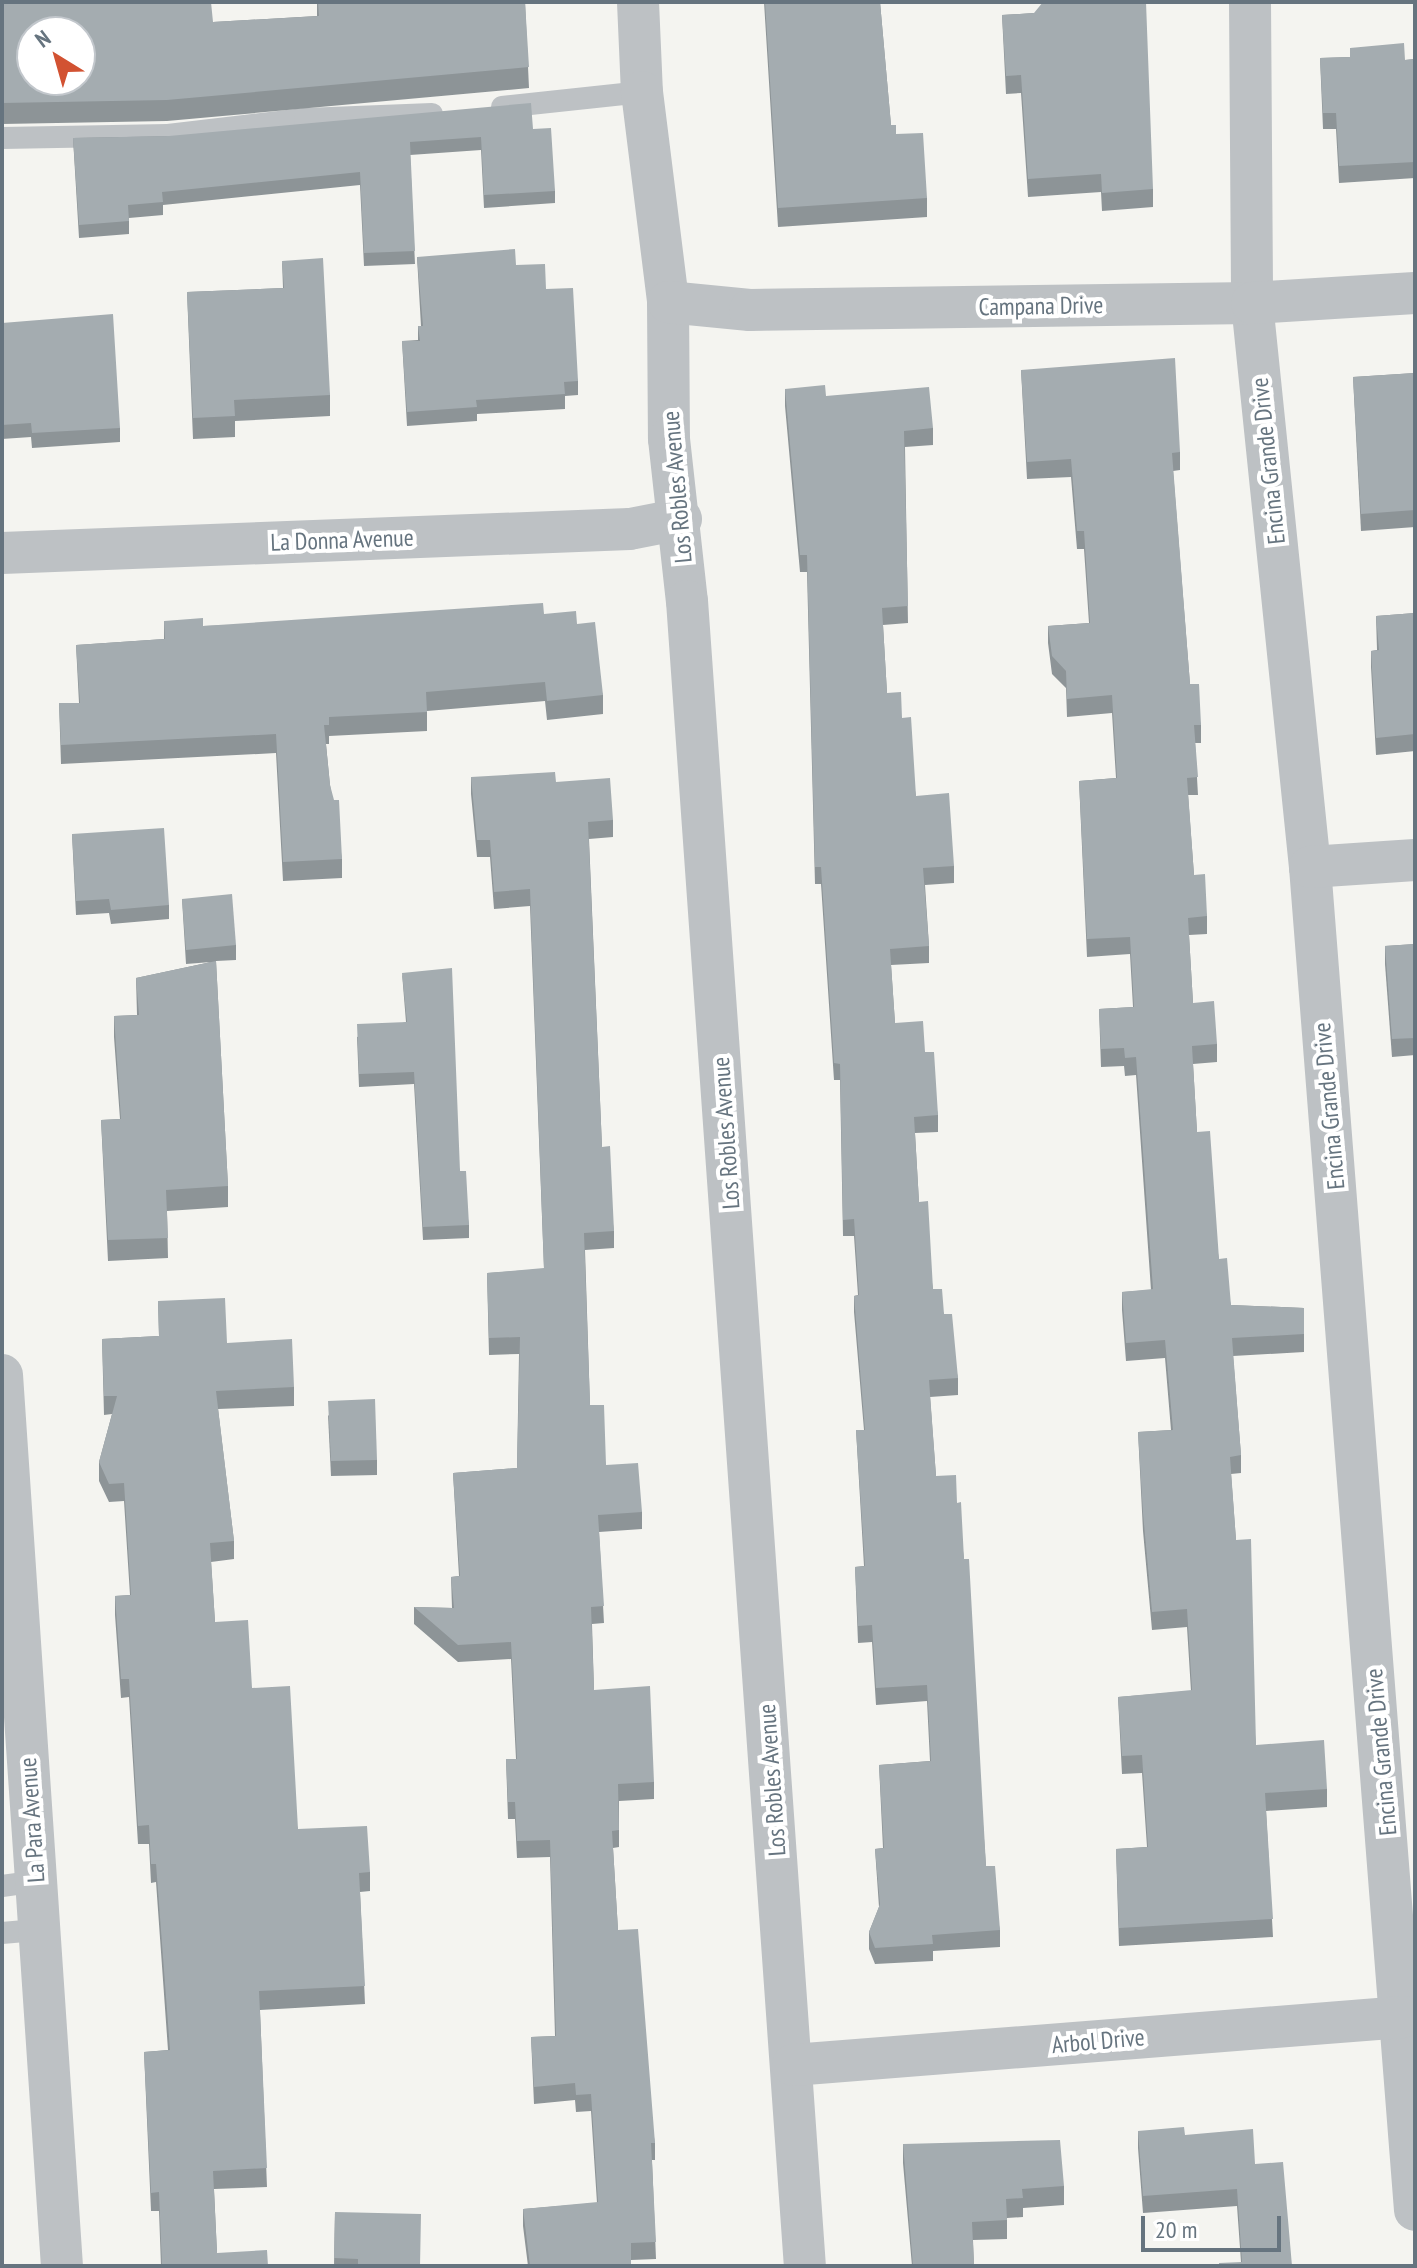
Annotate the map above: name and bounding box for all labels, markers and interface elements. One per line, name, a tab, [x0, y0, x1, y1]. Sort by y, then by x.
north arrow	[16, 16, 96, 96]
text: N	[30, 24, 56, 53]
street label: Campana Drive	[978, 291, 1104, 321]
street label: Encina Grande Drive	[1245, 376, 1291, 546]
street label: Los Robles Avenue	[656, 409, 698, 565]
street label: La Donna Avenue	[270, 523, 414, 557]
street label: Encina Grande Drive	[1307, 1021, 1351, 1191]
street label: Los Robles Avenue	[706, 1056, 746, 1210]
street label: Encina Grande Drive	[1359, 1667, 1403, 1837]
street label: Los Robles Avenue	[752, 1703, 792, 1857]
street label: La Para Avenue	[13, 1756, 51, 1884]
street label: Arbol Drive	[1050, 2023, 1146, 2059]
scale bar	[1145, 2200, 1285, 2250]
text: 20 m	[1155, 2214, 1197, 2245]

